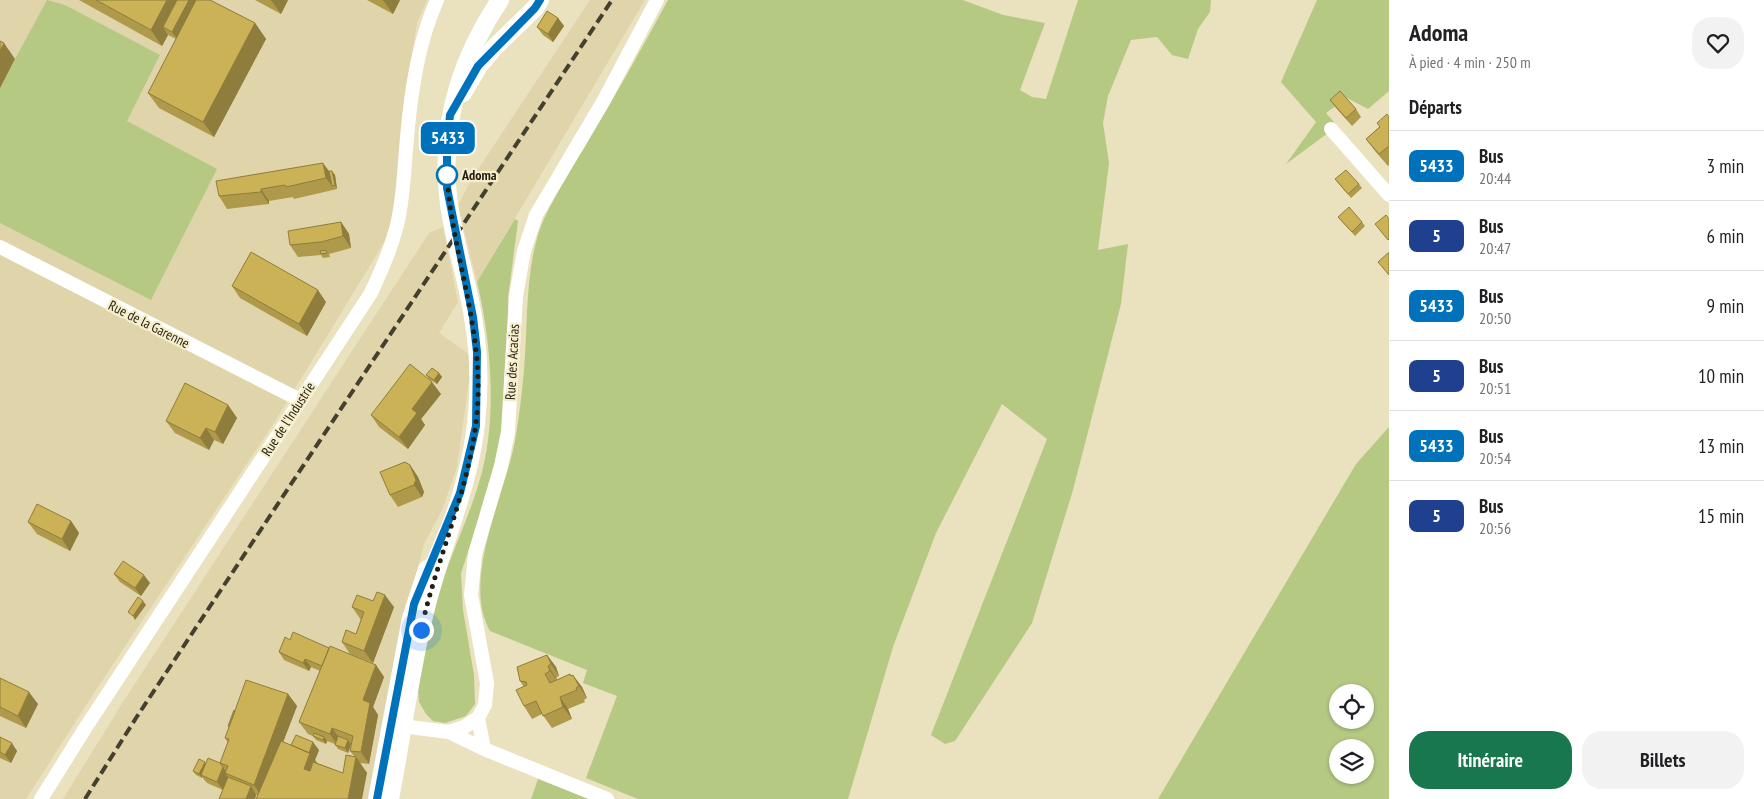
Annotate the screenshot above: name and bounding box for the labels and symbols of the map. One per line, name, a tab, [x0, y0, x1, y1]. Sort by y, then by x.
line badge: 5433	[413, 122, 483, 154]
marker: Adoma	[436, 164, 458, 186]
place label: Adoma	[461, 166, 497, 184]
street label: Rue de la Garenne	[106, 296, 193, 352]
street label: Rue des Acacias	[501, 323, 523, 400]
street label: Rue de l'Industrie	[257, 378, 319, 460]
your location	[409, 618, 434, 643]

